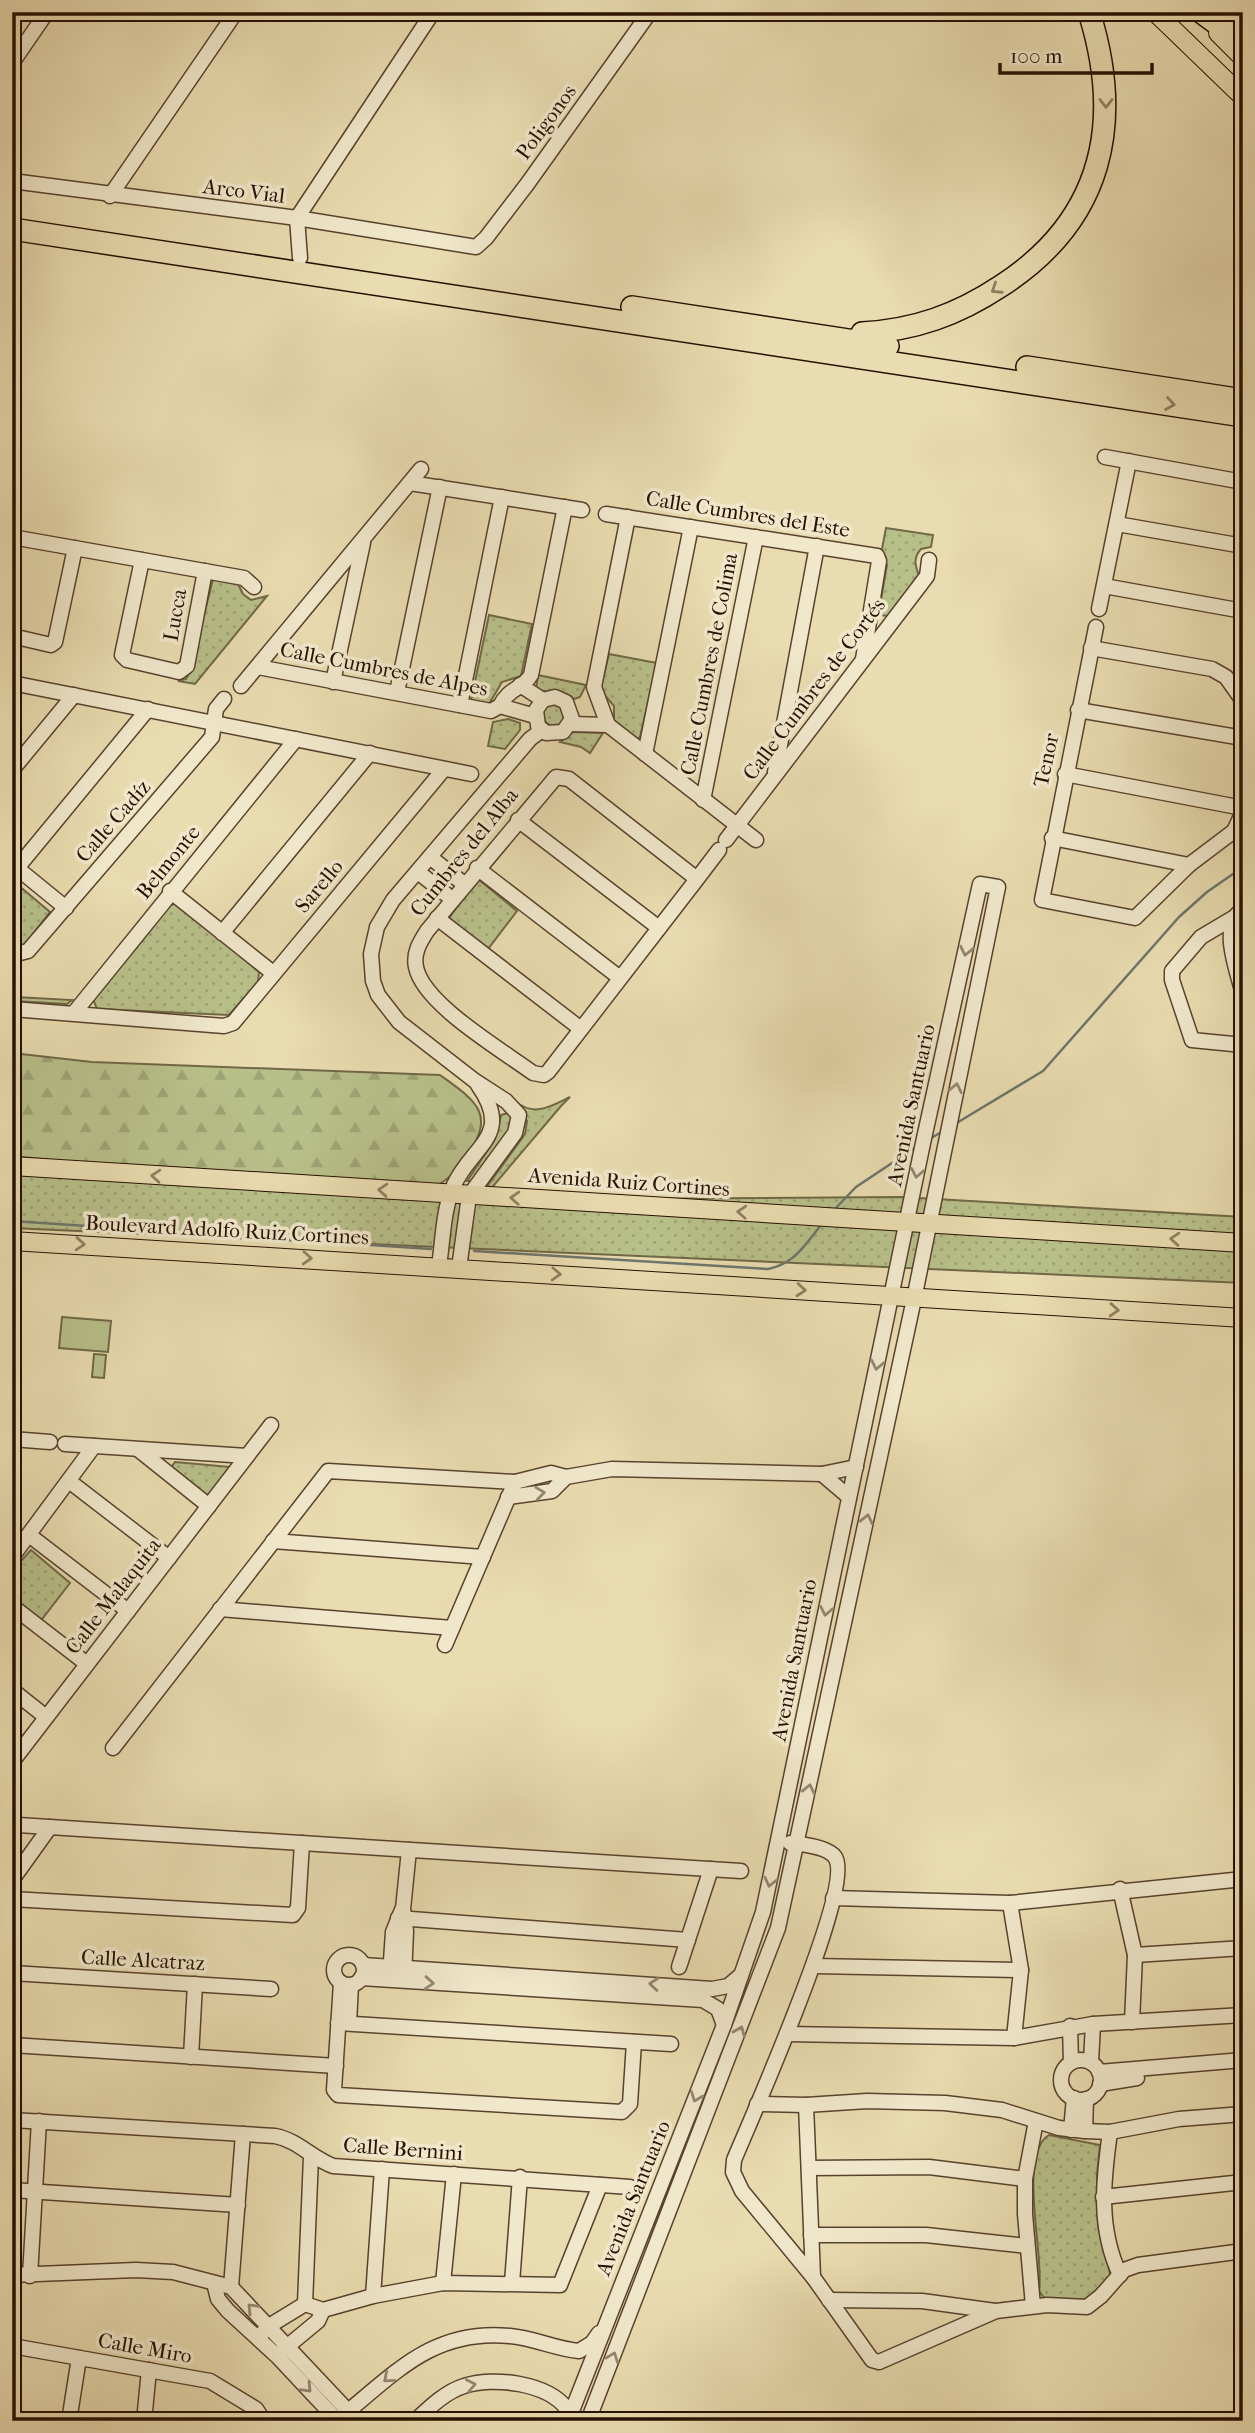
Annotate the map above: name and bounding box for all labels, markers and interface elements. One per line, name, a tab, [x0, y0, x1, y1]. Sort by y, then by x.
scale bar	[1000, 32, 1152, 76]
text: 100 m	[1010, 44, 1063, 68]
street label: Poligonos	[511, 80, 581, 164]
one-way arrow	[1098, 98, 1114, 109]
street label: Arco Vial	[201, 174, 286, 208]
one-way arrow	[991, 281, 1004, 294]
one-way arrow	[1164, 396, 1176, 411]
street label: Calle Cumbres del Este	[644, 486, 852, 542]
street label: Calle Cumbres de Colima	[676, 550, 742, 777]
street label: Lucca	[159, 587, 191, 643]
street label: Calle Cumbres de Cortés	[738, 593, 890, 785]
street label: Calle Cumbres de Alpes	[278, 637, 490, 701]
street label: Tenor	[1029, 731, 1063, 789]
street label: Calle Cadíz	[71, 775, 155, 867]
street label: Cumbres del Alba	[405, 783, 523, 921]
street label: Belmonte	[131, 820, 205, 904]
street label: Sarello	[290, 855, 348, 917]
one-way arrow	[960, 945, 974, 957]
street label: Avenida Santuario	[882, 1022, 940, 1189]
one-way arrow	[948, 1082, 963, 1094]
street label: Avenida Ruiz Cortines	[526, 1163, 731, 1201]
one-way arrow	[910, 1167, 925, 1179]
one-way arrow	[150, 1168, 161, 1183]
one-way arrow	[377, 1183, 388, 1198]
one-way arrow	[509, 1191, 520, 1206]
one-way arrow	[736, 1205, 747, 1220]
street label: Boulevard Adolfo Ruiz Cortines	[85, 1211, 370, 1249]
one-way arrow	[1169, 1232, 1180, 1247]
one-way arrow	[75, 1237, 86, 1252]
one-way arrow	[302, 1250, 313, 1265]
one-way arrow	[550, 1266, 561, 1281]
one-way arrow	[796, 1282, 807, 1297]
one-way arrow	[1109, 1302, 1120, 1317]
one-way arrow	[871, 1358, 886, 1370]
one-way arrow	[534, 1486, 546, 1501]
one-way arrow	[858, 1513, 873, 1525]
street label: Calle Malaquita	[60, 1533, 166, 1659]
street label: Avenida Santuario	[766, 1577, 822, 1744]
one-way arrow	[819, 1605, 834, 1617]
one-way arrow	[801, 1783, 815, 1795]
one-way arrow	[763, 1876, 778, 1888]
street label: Calle Alcatraz	[81, 1945, 205, 1975]
one-way arrow	[424, 1975, 435, 1990]
one-way arrow	[649, 1977, 660, 1992]
one-way arrow	[731, 2025, 745, 2037]
one-way arrow	[690, 2090, 704, 2102]
street label: Avenida Santuario	[591, 2117, 675, 2280]
street label: Calle Bernini	[342, 2133, 464, 2165]
one-way arrow	[247, 2303, 260, 2316]
street label: Calle Miro	[96, 2328, 194, 2368]
one-way arrow	[605, 2352, 619, 2364]
one-way arrow	[383, 2370, 396, 2382]
one-way arrow	[465, 2379, 477, 2394]
one-way arrow	[298, 2380, 311, 2393]

